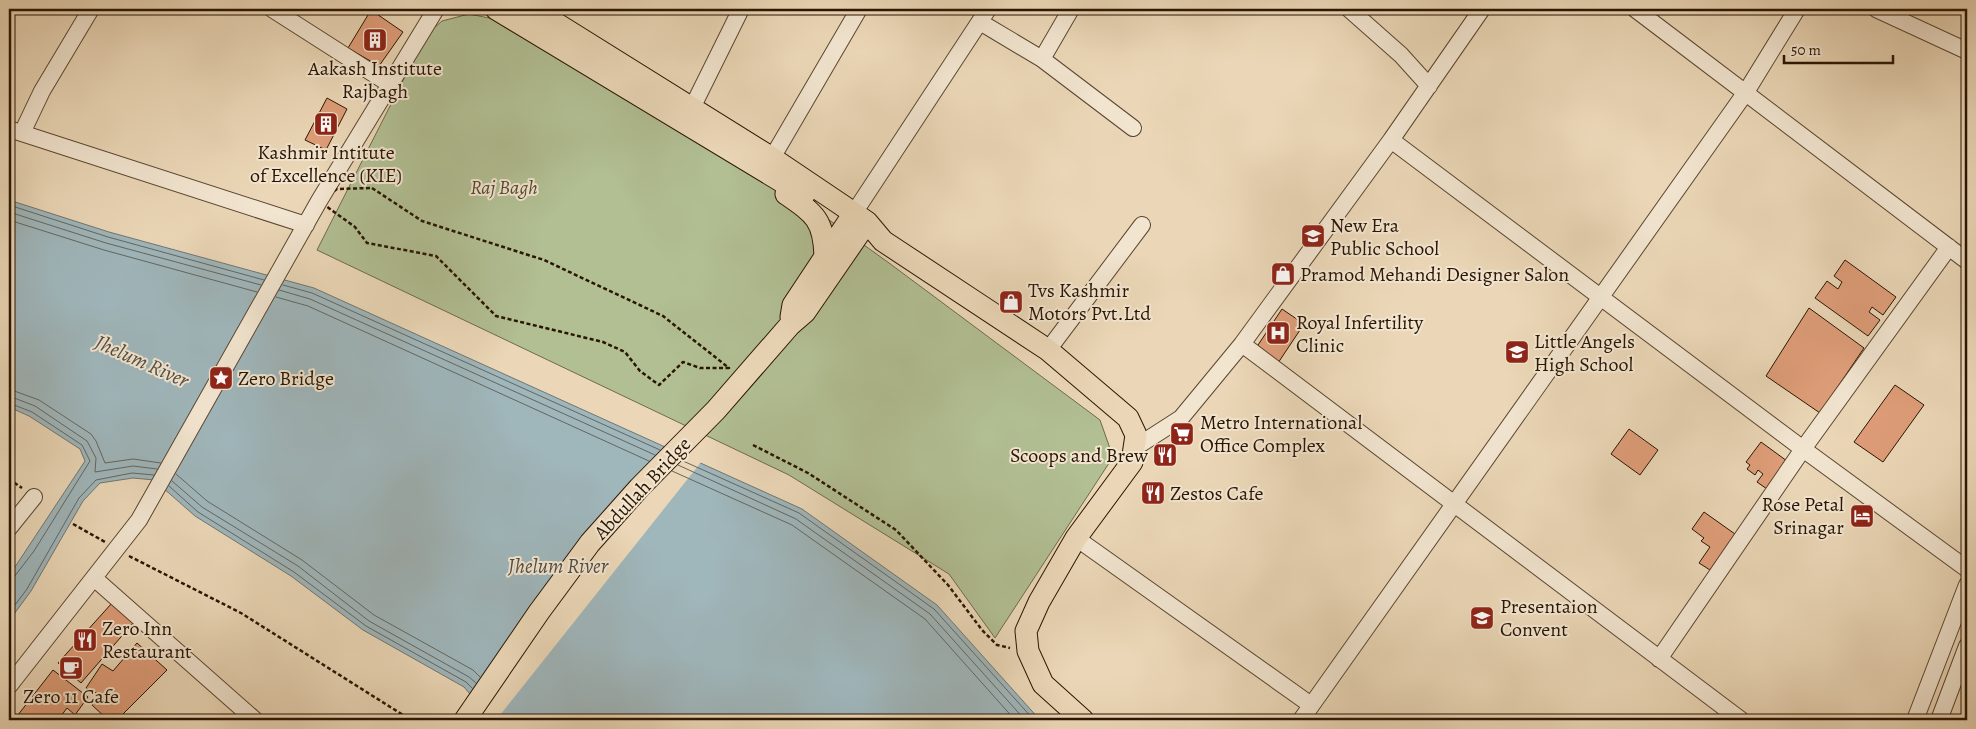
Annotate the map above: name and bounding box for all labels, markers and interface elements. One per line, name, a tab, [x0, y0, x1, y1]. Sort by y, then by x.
building icon: Aakash Institute Rajbagh	[362, 27, 388, 53]
scale bar	[1784, 32, 1892, 64]
text: 50 m	[1791, 40, 1821, 60]
place label: Aakash Institute Rajbagh	[307, 55, 442, 105]
building icon: Kashmir Intitute of Excellence (KIE)	[313, 111, 339, 137]
place label: Kashmir Intitute of Excellence (KIE)	[250, 139, 402, 189]
park label: Raj Bagh	[470, 174, 538, 201]
place label: New Era Public School	[1330, 212, 1439, 262]
school or university icon: New Era Public School	[1300, 223, 1326, 249]
shop icon: Pramod Mehandi Designer Salon	[1270, 261, 1296, 287]
place label: Pramod Mehandi Designer Salon	[1300, 261, 1569, 288]
place label: Tvs Kashmir Motors Pvt.Ltd	[1028, 277, 1151, 327]
shop icon: Tvs Kashmir Motors Pvt.Ltd	[998, 289, 1024, 315]
place label: Royal Infertility Clinic	[1296, 309, 1424, 359]
hospital icon: Royal Infertility Clinic	[1265, 320, 1291, 346]
water label: Jhelum River	[90, 327, 194, 394]
place label: Little Angels High School	[1534, 328, 1635, 378]
school or university icon: Little Angels High School	[1504, 339, 1530, 365]
place icon: Zero Bridge	[208, 365, 234, 391]
place label: Zero Bridge	[238, 365, 334, 392]
place label: Metro International Office Complex	[1200, 409, 1362, 459]
supermarket icon: Metro International Office Complex	[1169, 421, 1195, 447]
street label: Abdullah Bridge	[587, 431, 697, 546]
place label: Scoops and Brew	[1010, 442, 1149, 469]
restaurant icon: Scoops and Brew	[1152, 442, 1178, 468]
restaurant icon: Zestos Cafe	[1140, 480, 1166, 506]
place label: Zestos Cafe	[1170, 480, 1264, 507]
place label: Rose Petal Srinagar	[1762, 491, 1844, 541]
hotel icon: Rose Petal Srinagar	[1849, 503, 1875, 529]
water label: Jhelum River	[507, 552, 609, 580]
place label: Presentaion Convent	[1500, 593, 1598, 643]
school or university icon: Presentaion Convent	[1469, 605, 1495, 631]
place label: Zero Inn Restaurant	[102, 615, 192, 665]
restaurant icon: Zero Inn Restaurant	[72, 627, 98, 653]
cafe icon: Zero 11 Cafe	[58, 655, 84, 681]
place label: Zero 11 Cafe	[23, 683, 119, 710]

